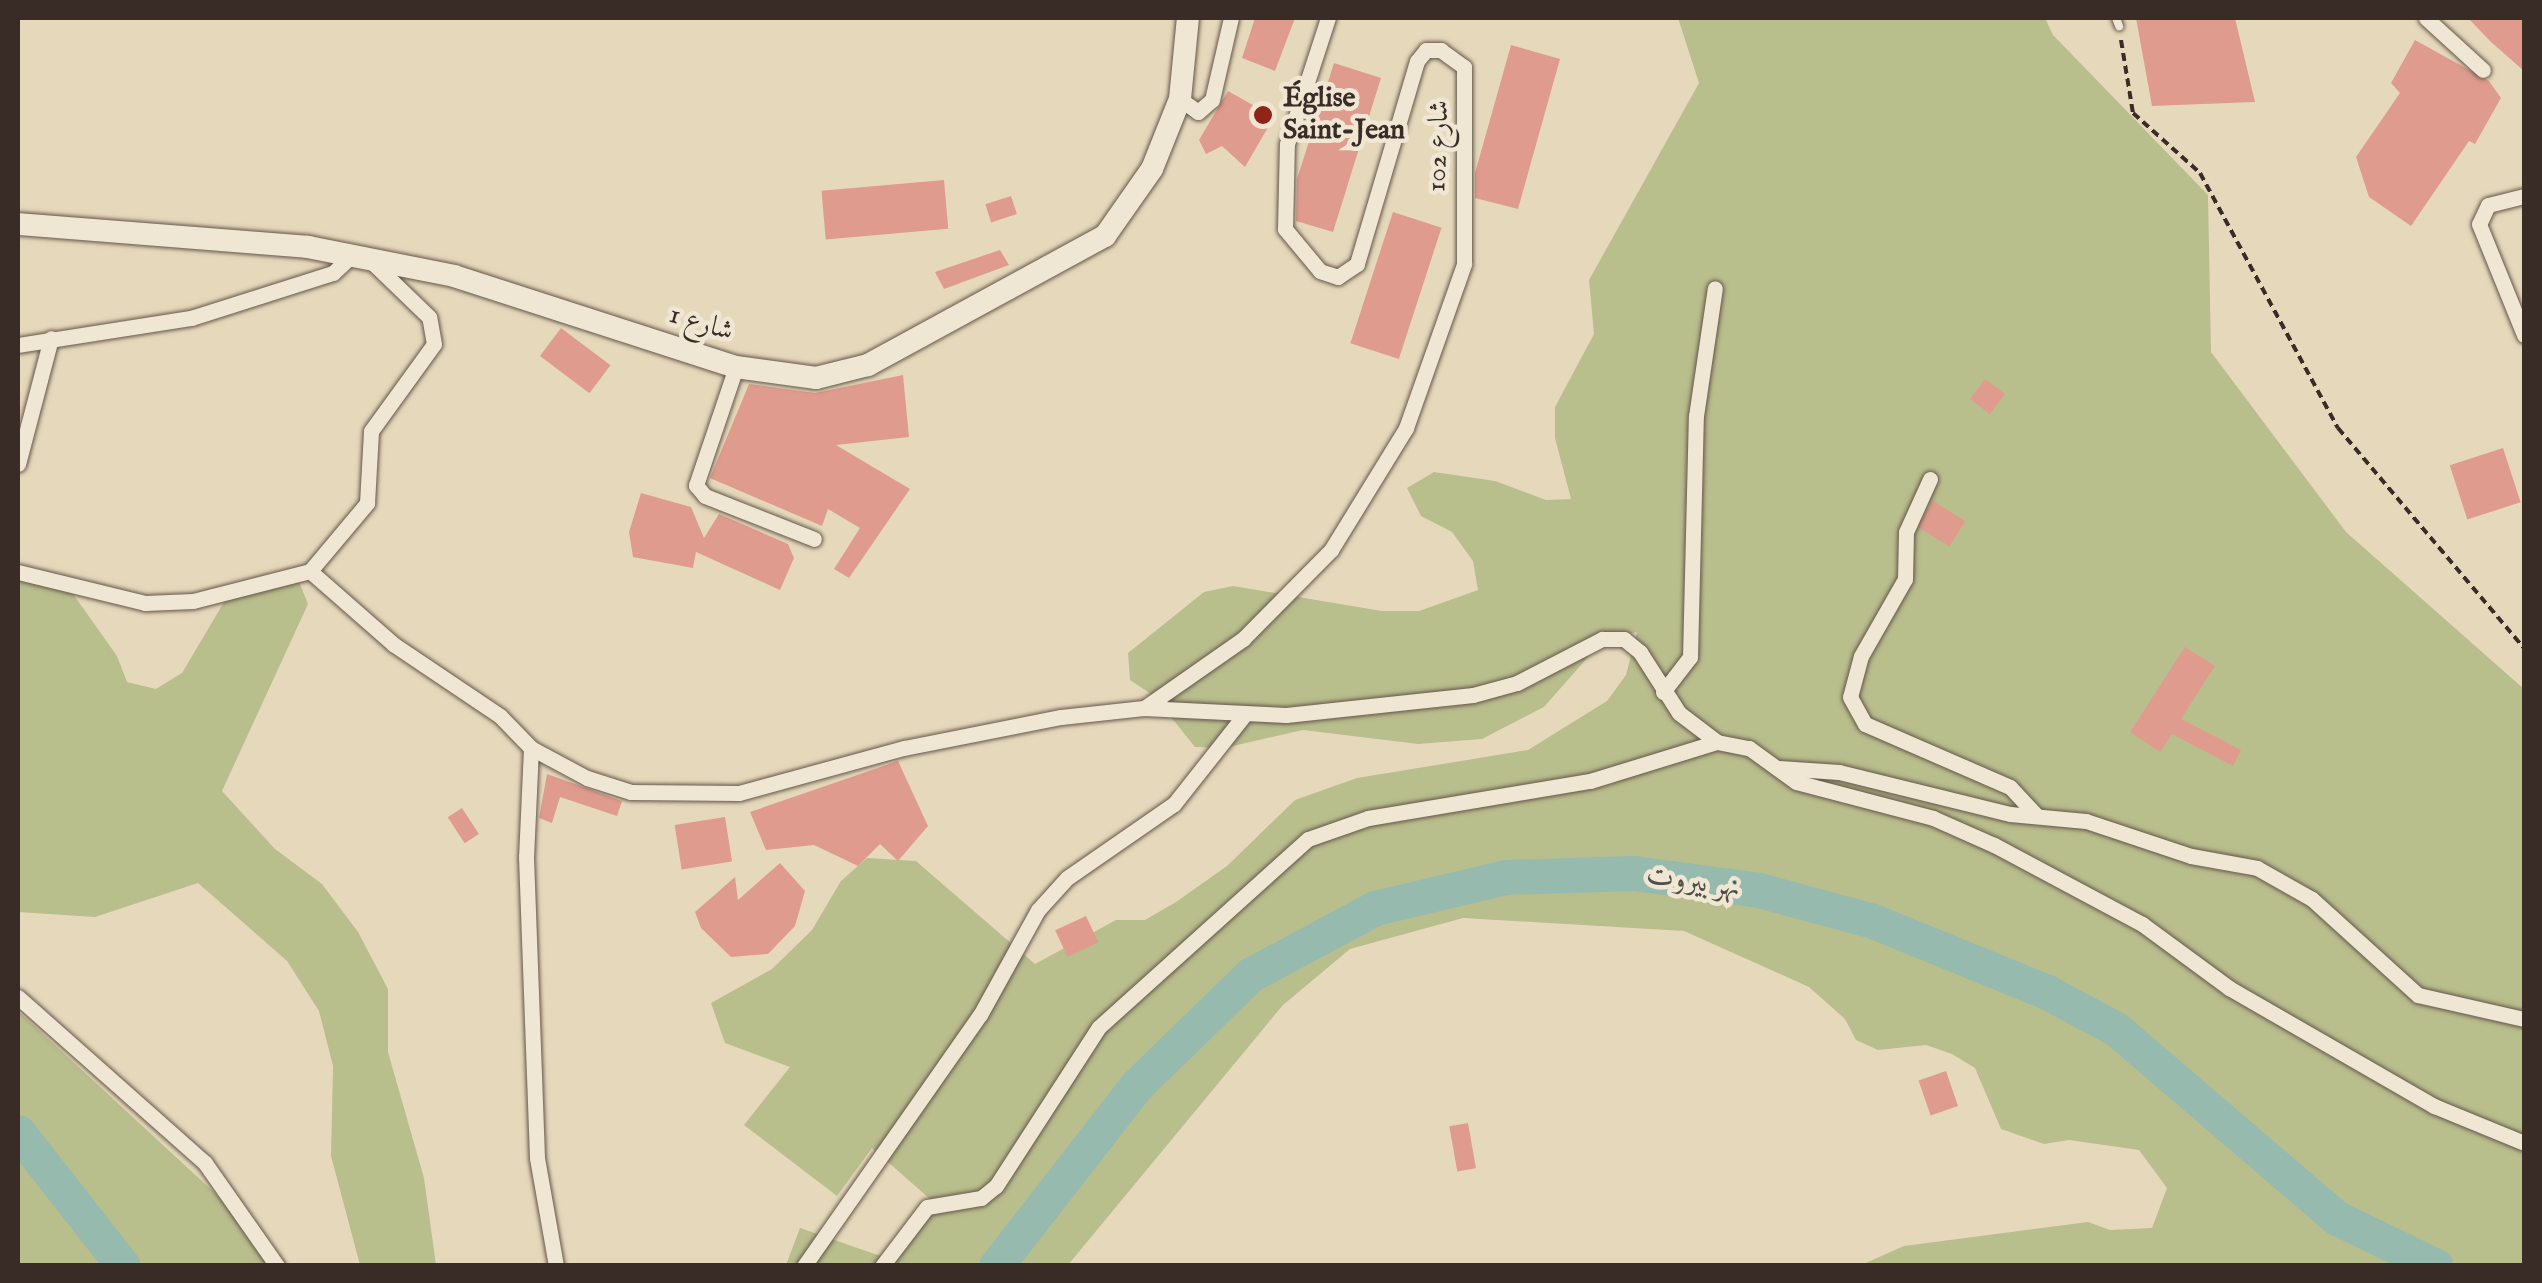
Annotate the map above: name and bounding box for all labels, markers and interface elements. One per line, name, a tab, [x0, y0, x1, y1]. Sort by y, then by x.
place label: Église Saint-Jean	[1283, 82, 1405, 148]
street label: شارع 102	[1421, 99, 1457, 193]
marker: Église Saint-Jean	[1252, 104, 1274, 126]
street label: شارع 1	[665, 298, 737, 350]
water label: نهر بيروت	[1645, 858, 1743, 906]

